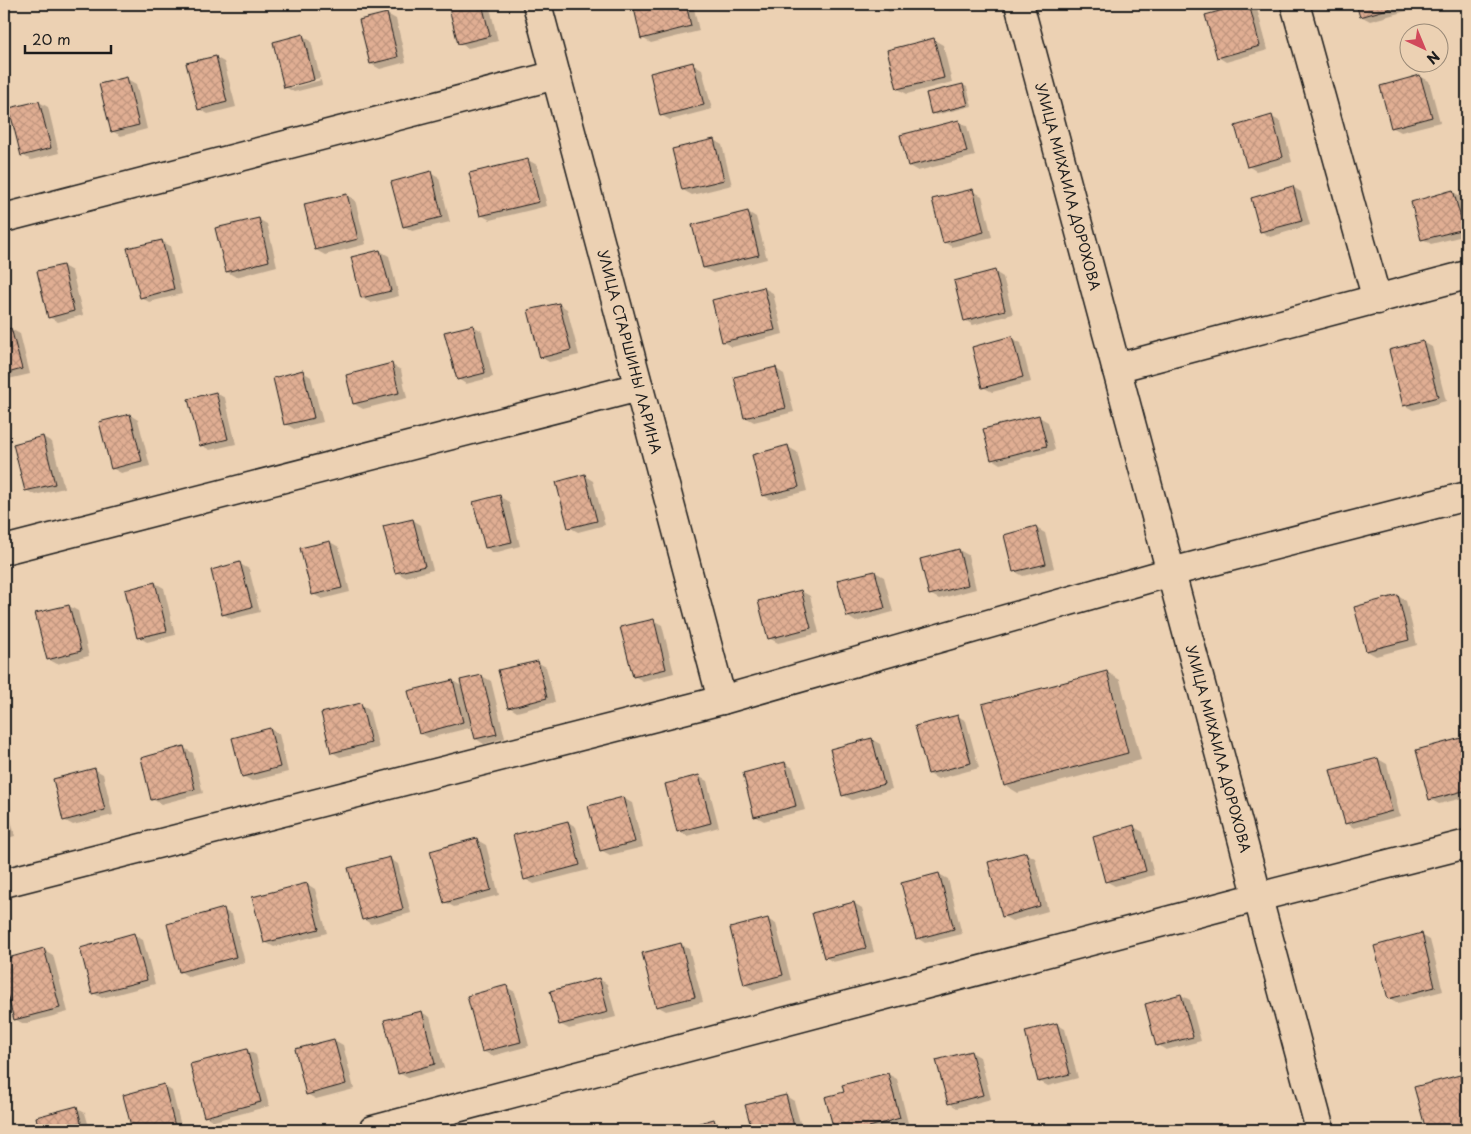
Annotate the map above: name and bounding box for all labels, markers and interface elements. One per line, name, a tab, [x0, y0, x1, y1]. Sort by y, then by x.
scale bar	[25, 22, 111, 54]
north arrow	[1398, 22, 1448, 72]
text: 20 m	[32, 27, 71, 50]
text: N	[1422, 46, 1445, 69]
street label: УЛИЦА МИХАИЛА ДОРОХОВА	[1031, 80, 1106, 293]
street label: УЛИЦА СТАРШИНЫ ЛАРИНА	[593, 247, 667, 456]
street label: УЛИЦА МИХАИЛА ДОРОХОВА	[1181, 643, 1256, 855]

